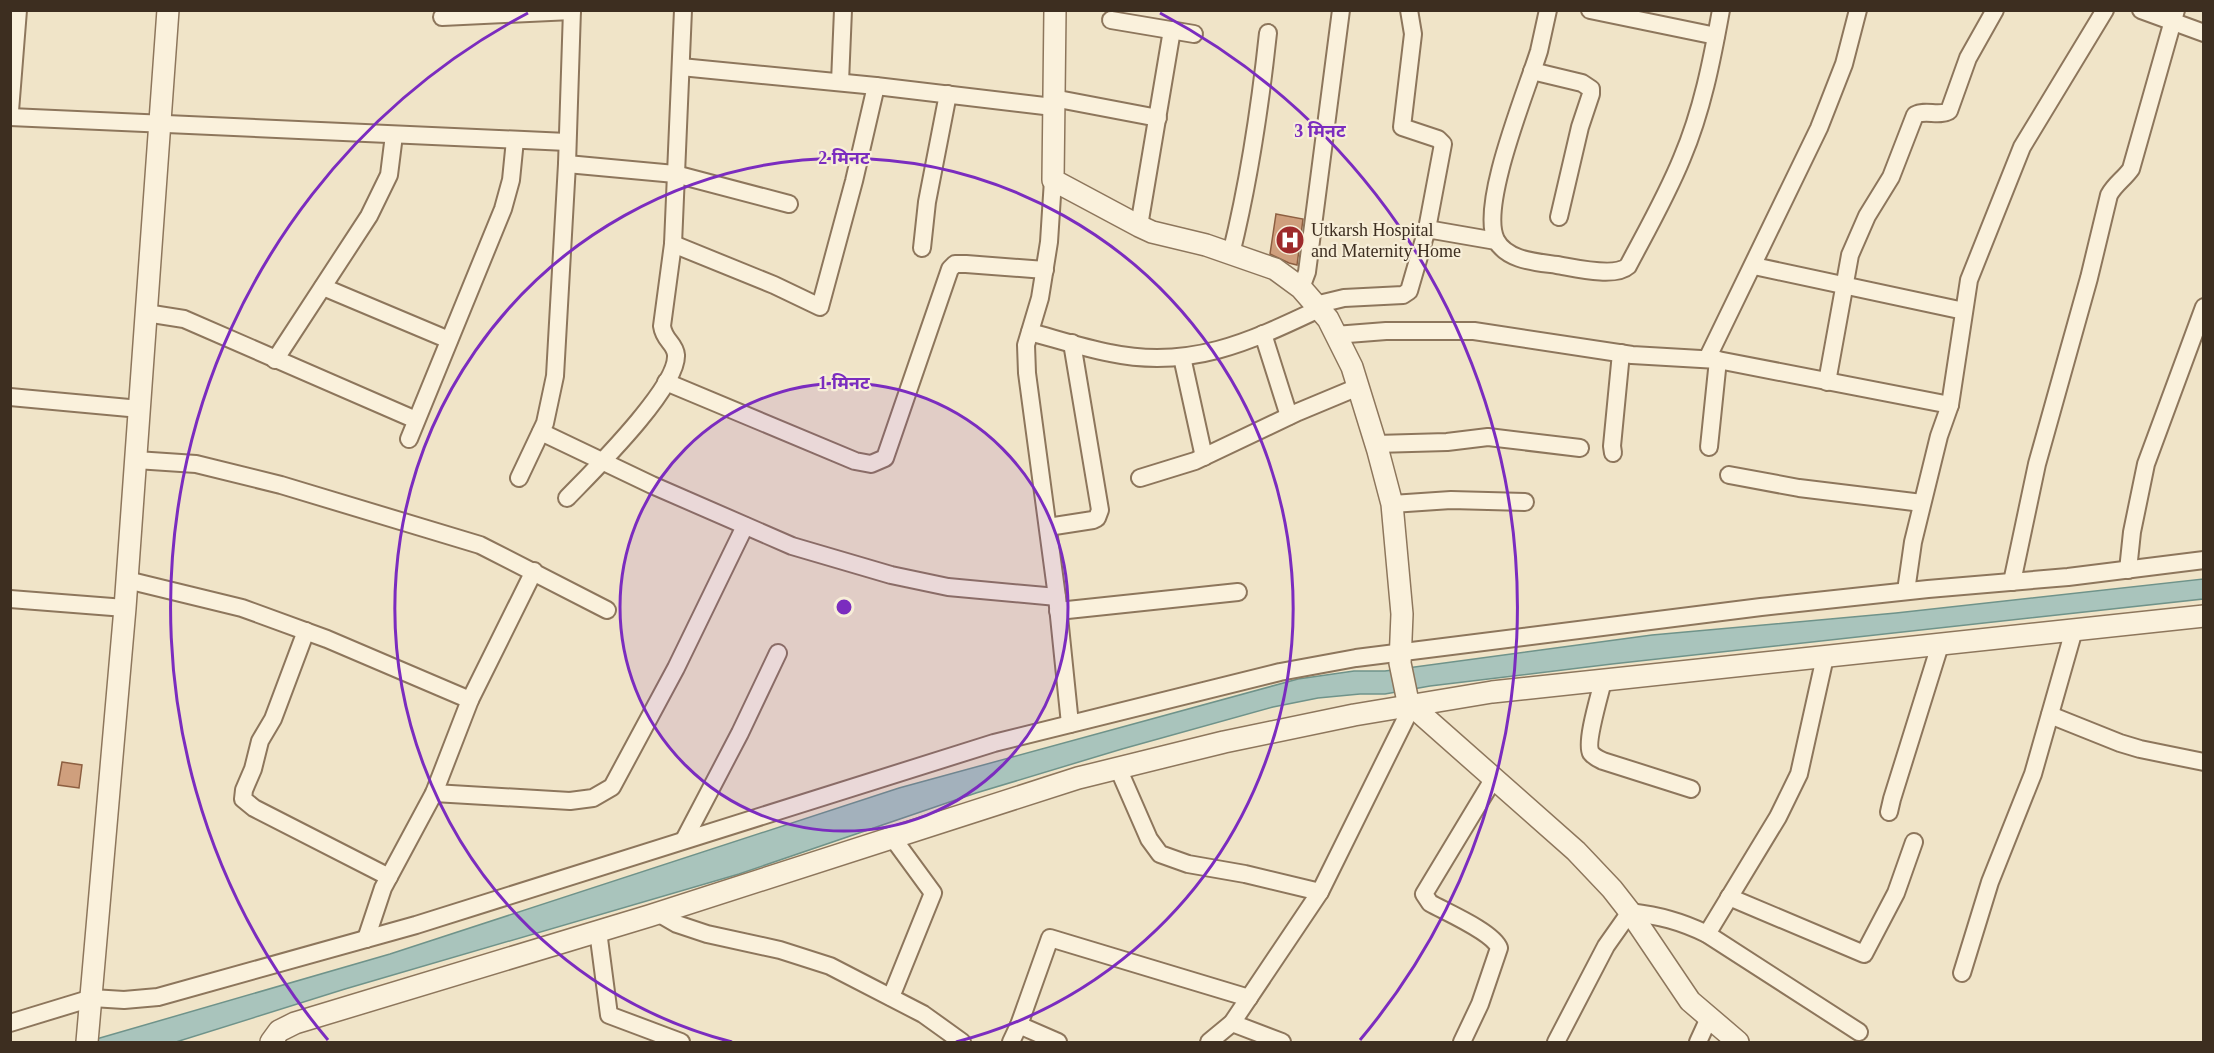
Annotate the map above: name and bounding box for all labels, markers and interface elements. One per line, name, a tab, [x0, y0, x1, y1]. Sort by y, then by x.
text: 3 मिनट	[1294, 121, 1346, 141]
text: 2 मिनट	[818, 148, 870, 168]
place label: Utkarsh Hospital and Maternity Home	[1311, 220, 1461, 261]
hospital icon: Utkarsh Hospital and Maternity Home	[1274, 224, 1306, 256]
text: 1 मिनट	[818, 373, 870, 393]
centre of rings	[834, 597, 854, 617]

